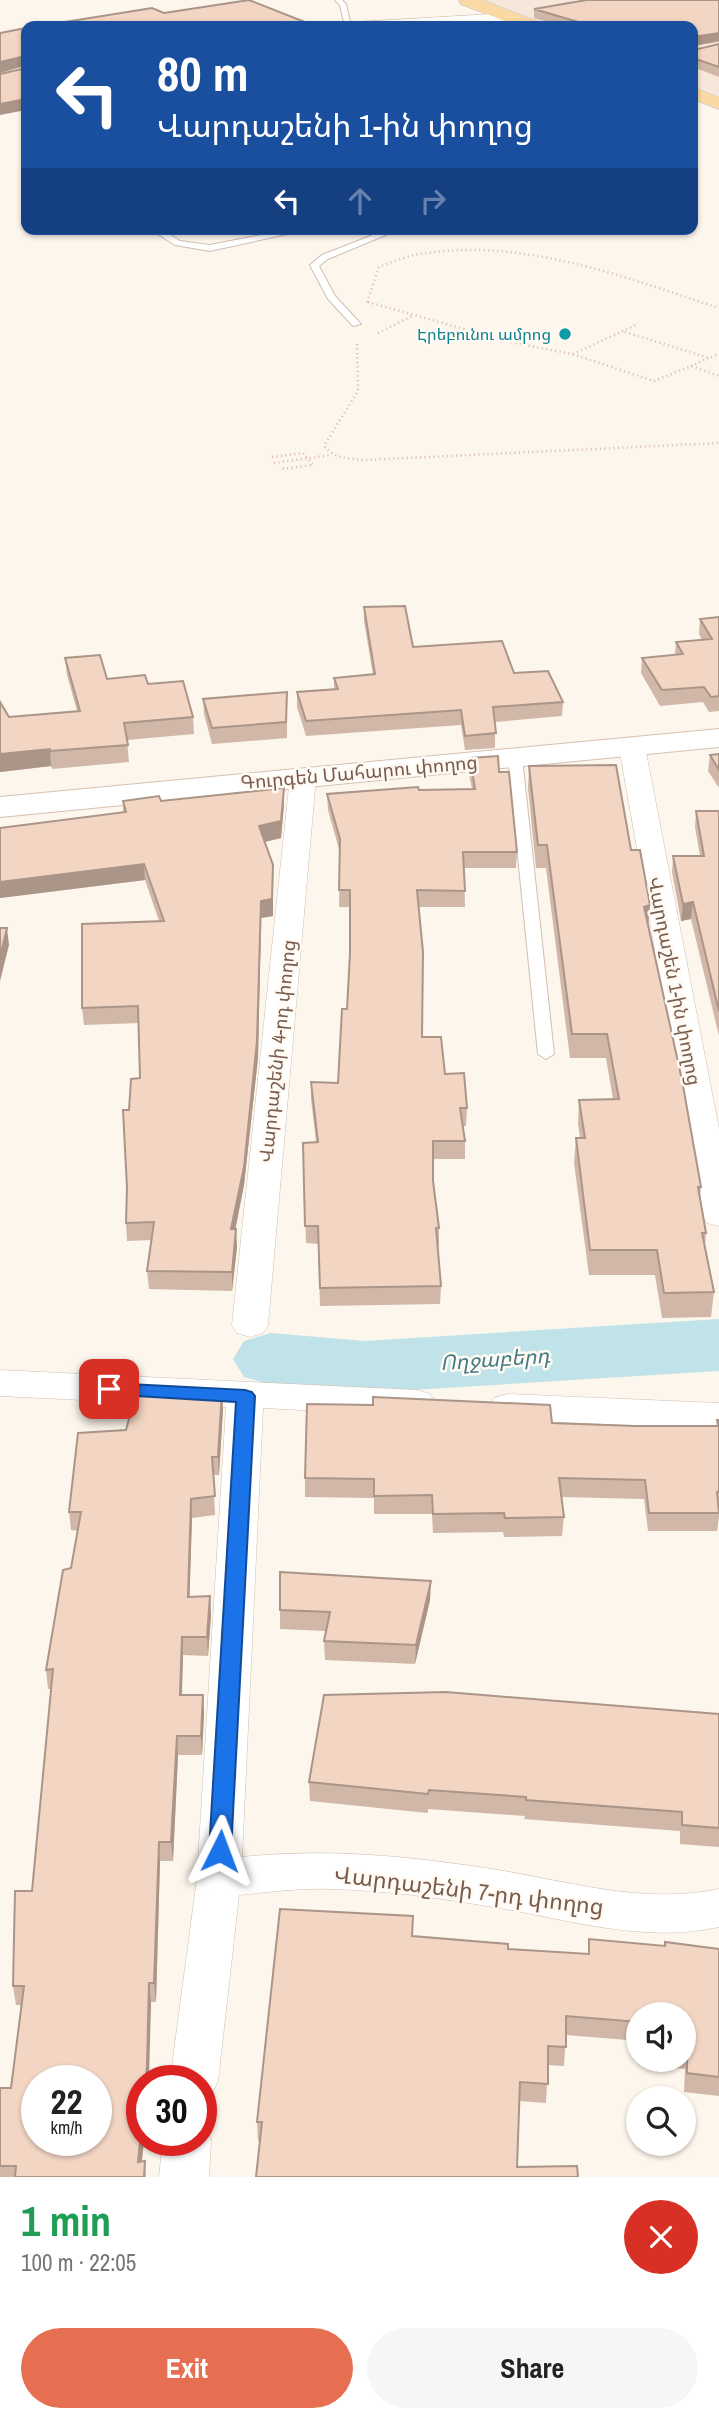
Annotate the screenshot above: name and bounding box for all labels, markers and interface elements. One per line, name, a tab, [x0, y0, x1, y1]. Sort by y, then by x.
text: 80 m	[157, 40, 249, 106]
icon: left	[42, 49, 133, 140]
text: Վարդաշենի 1-ին փողոց	[157, 104, 533, 147]
icon: left	[268, 182, 306, 220]
icon: ahead	[341, 182, 379, 220]
icon: right	[414, 182, 452, 220]
place label: Էրեբունու ամրոց	[417, 323, 551, 345]
marker: Էրեբունու ամրոց	[557, 326, 573, 342]
street label: Գուրգեն Մահարու փողոց	[239, 749, 479, 795]
street label: Վարդաշեն 1-ին փողոց	[642, 874, 708, 1088]
street label: Վարդաշենի 4-րդ փողոց	[252, 938, 302, 1164]
water label: Ողջաբերդ	[439, 1341, 551, 1377]
pin	[79, 1359, 139, 1419]
icon: arrive	[90, 1370, 128, 1408]
position arrow	[183, 1814, 257, 1888]
street label: Վարդաշենի 7-րդ փողոց	[332, 1858, 606, 1922]
map controls	[626, 2002, 696, 2156]
button: sound	[626, 2002, 696, 2072]
speed limit sign: 30	[126, 2065, 217, 2156]
text: 22	[51, 2078, 82, 2125]
button: search	[626, 2086, 696, 2156]
text: km/h	[51, 2115, 83, 2140]
text: 1 min	[21, 2193, 111, 2249]
button: close	[624, 2200, 698, 2274]
text: 100 m · 22:05	[21, 2247, 136, 2278]
button: Exit	[21, 2328, 353, 2408]
button: Share	[367, 2328, 698, 2408]

